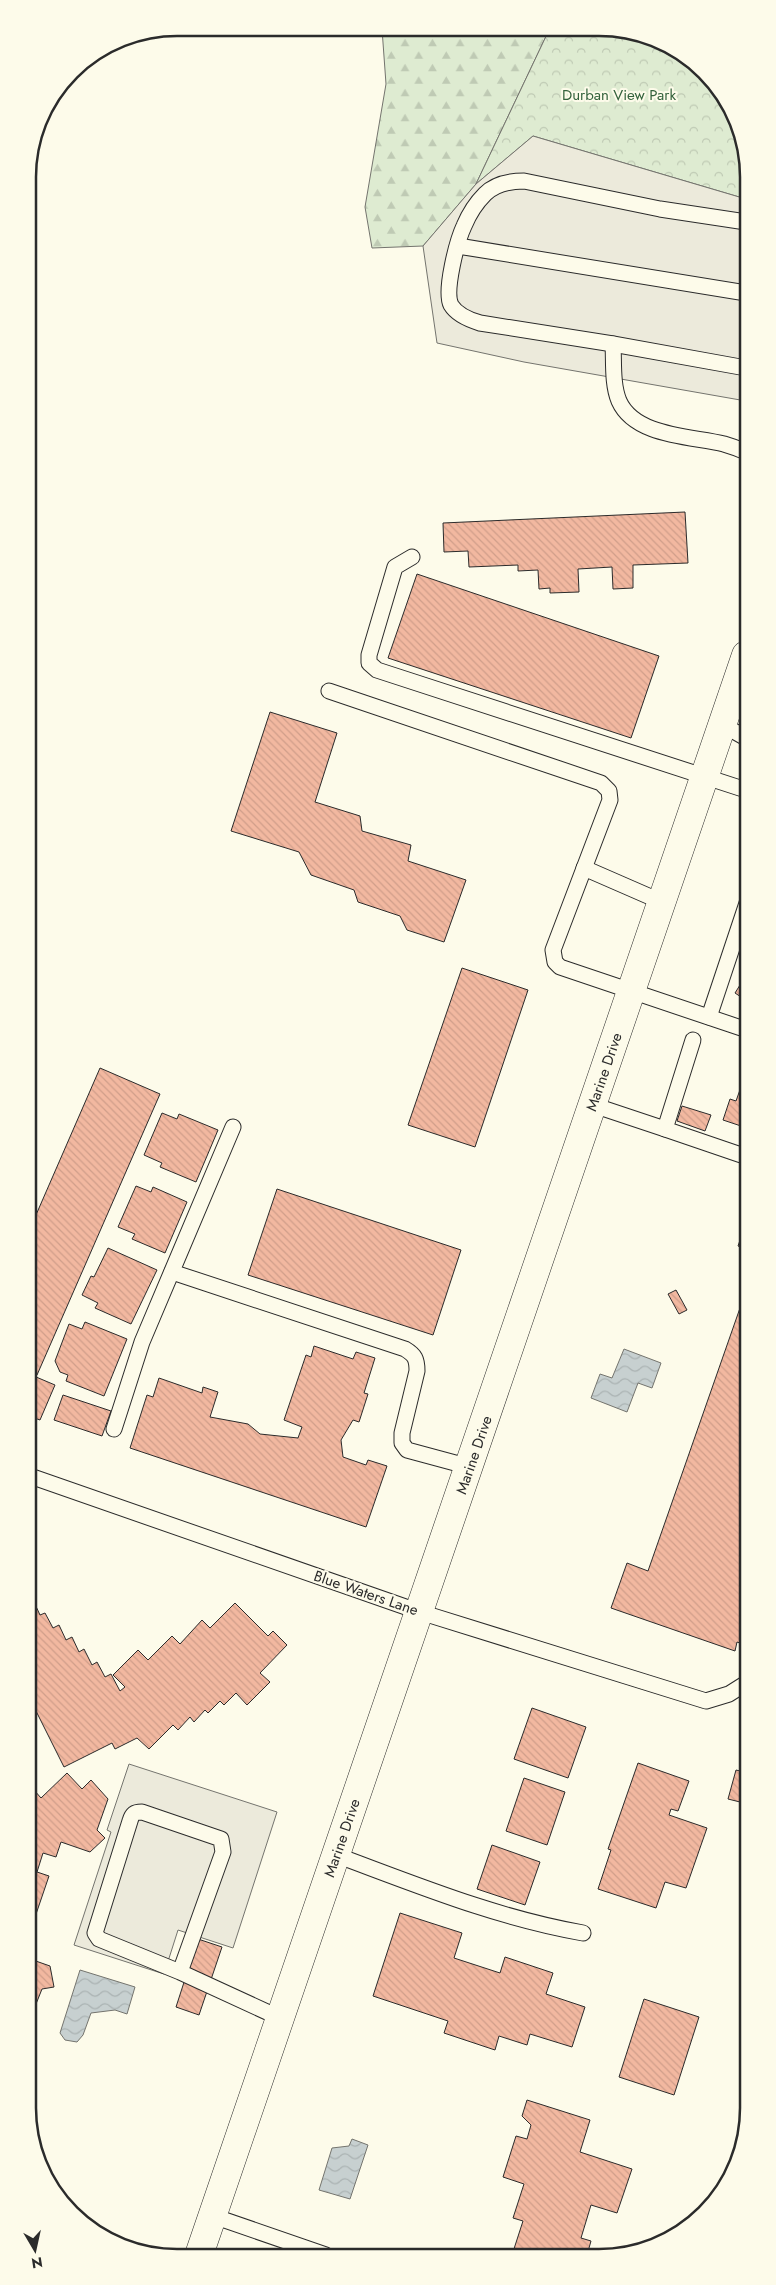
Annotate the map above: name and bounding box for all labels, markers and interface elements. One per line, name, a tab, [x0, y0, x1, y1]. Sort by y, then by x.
park label: Durban View Park	[562, 84, 676, 106]
street label: Marine Drive	[580, 1029, 628, 1114]
street label: Marine Drive	[450, 1412, 498, 1497]
street label: Blue Waters Lane	[311, 1565, 421, 1621]
street label: Marine Drive	[318, 1795, 366, 1880]
north arrow	[10, 2225, 60, 2275]
text: N	[30, 2252, 44, 2274]

